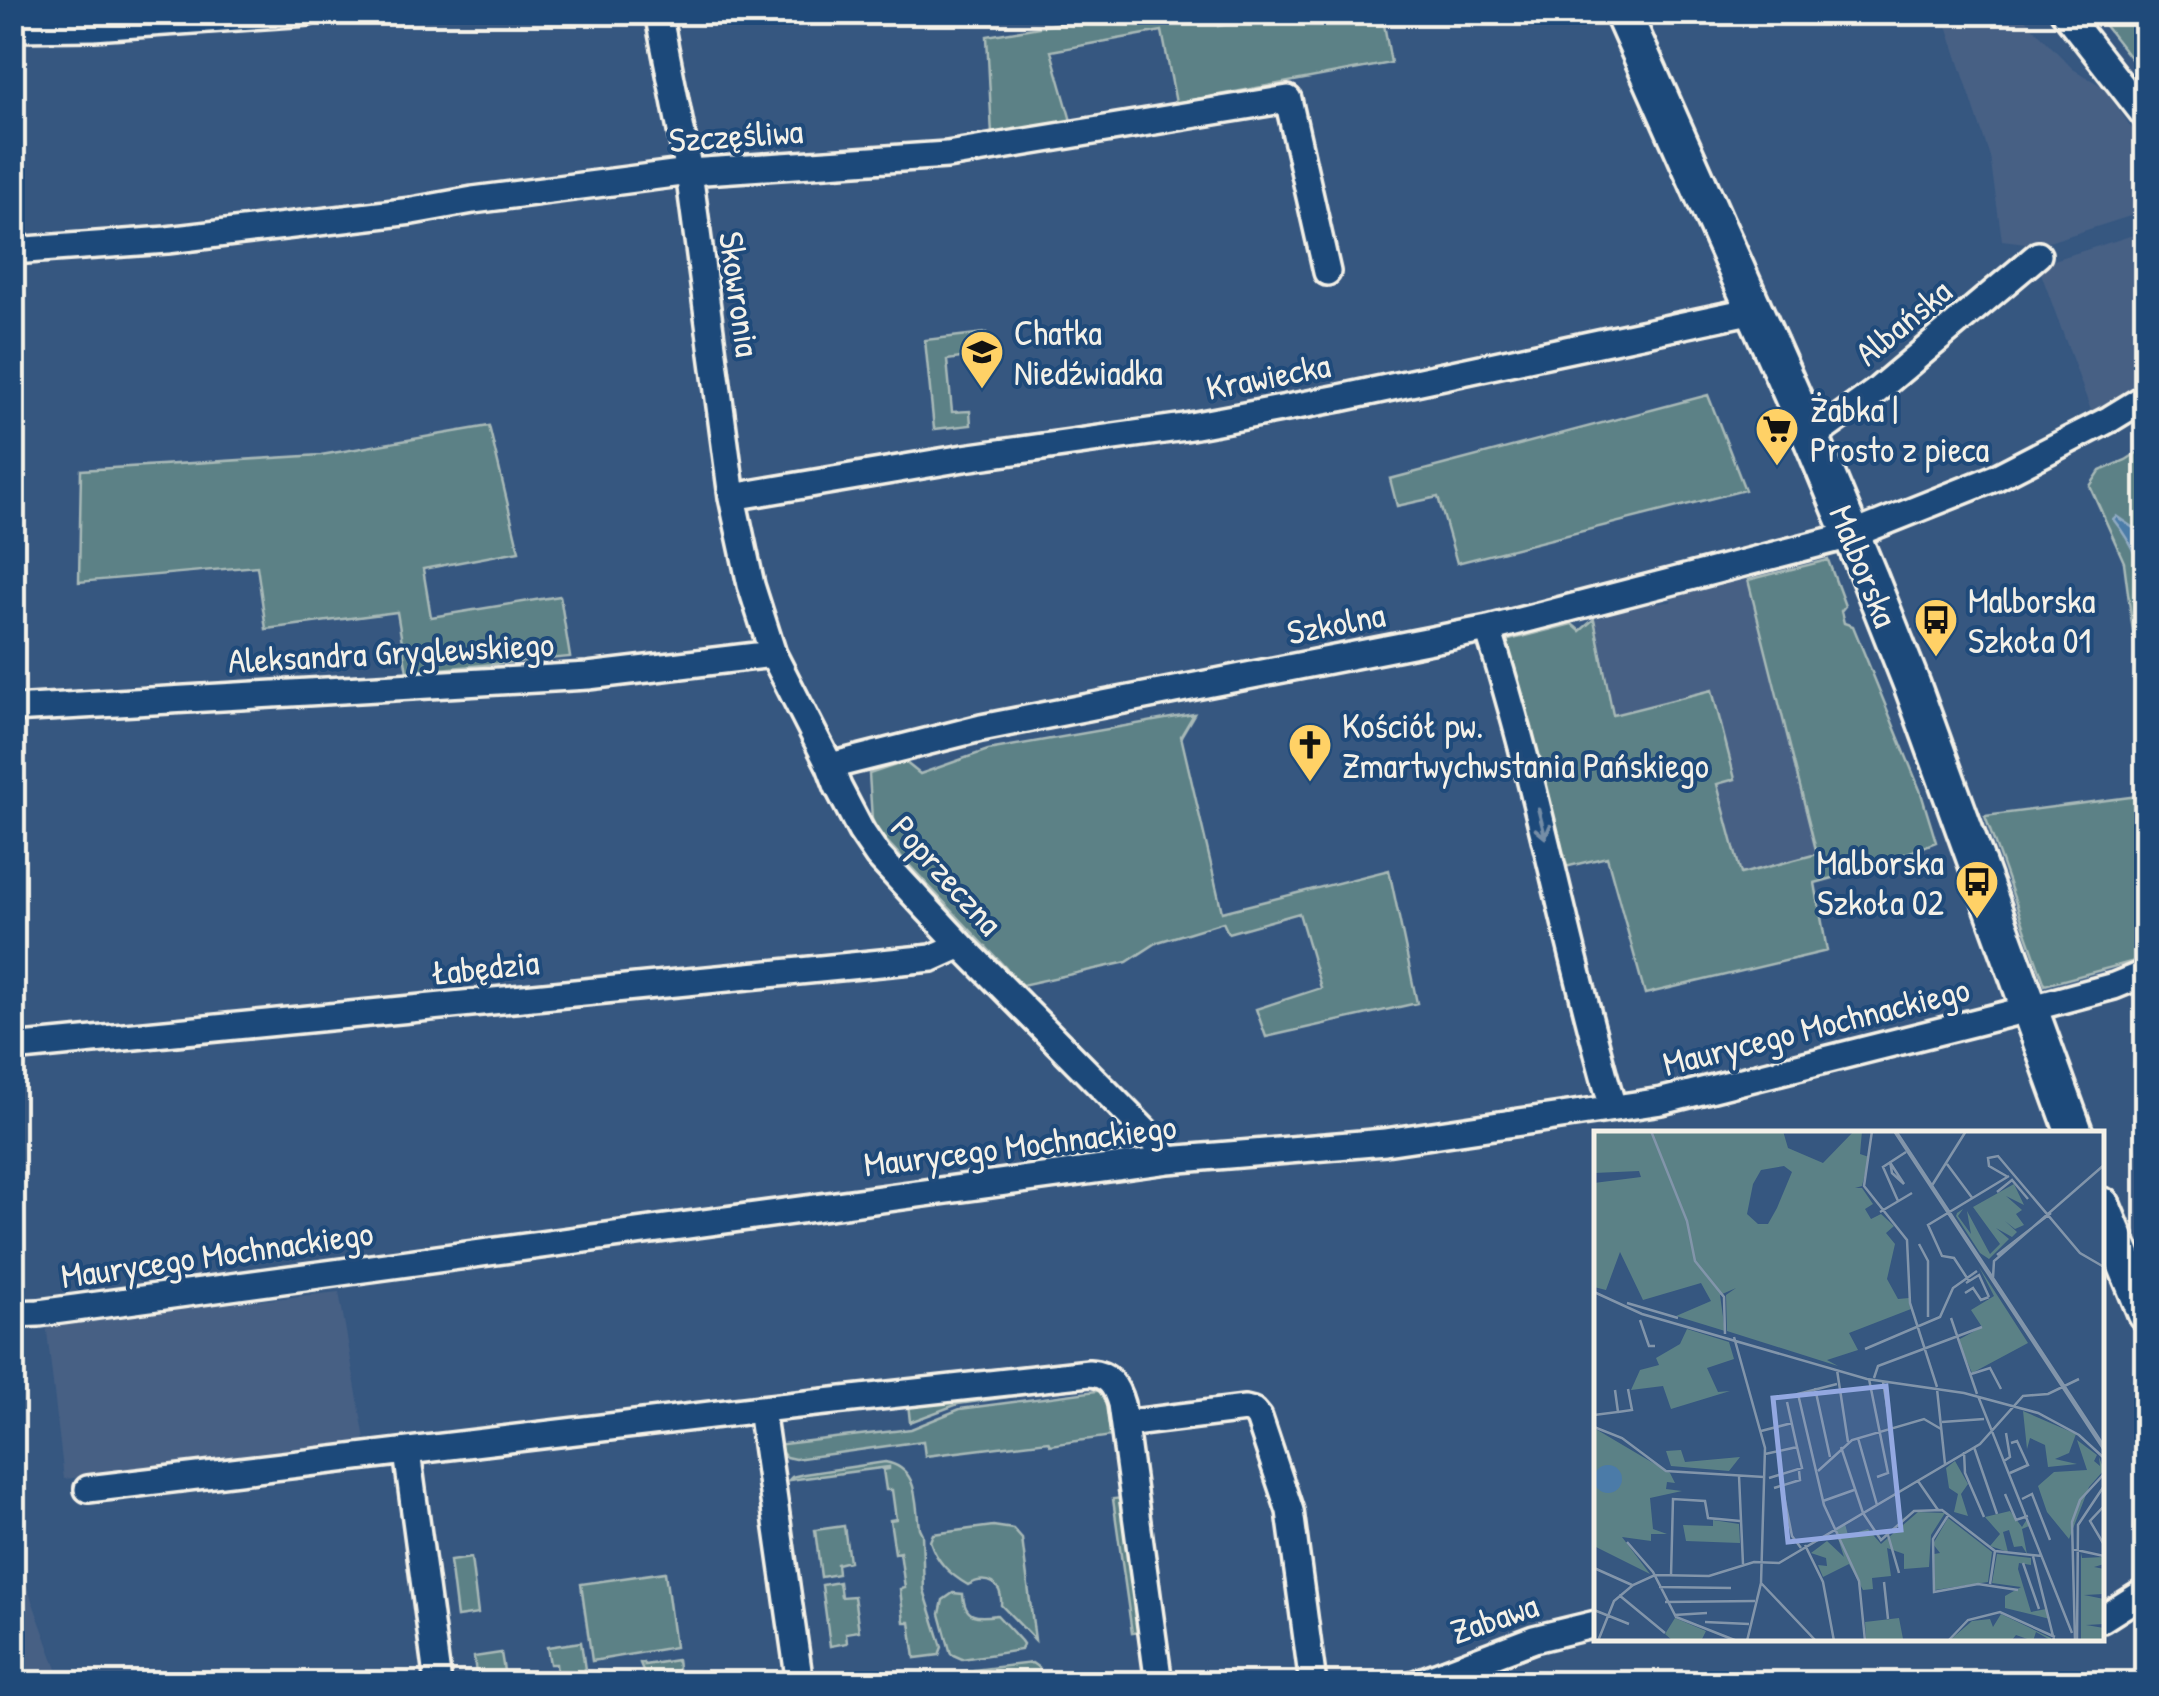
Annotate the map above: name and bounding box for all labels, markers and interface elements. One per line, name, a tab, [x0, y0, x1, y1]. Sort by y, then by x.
street label: Szczęśliwa	[667, 107, 805, 163]
street label: Skowronia	[708, 228, 772, 360]
street label: Albańska	[1845, 268, 1961, 376]
place label: Chatka Niedźwiadka	[1014, 309, 1163, 396]
school or university icon: Chatka Niedźwiadka	[959, 329, 1005, 390]
street label: Krawiecka	[1202, 341, 1334, 411]
place label: Żabka | Prosto z pieca	[1810, 386, 1989, 473]
supermarket icon: Żabka | Prosto z pieca	[1754, 406, 1800, 467]
street label: Malborska	[1818, 498, 1910, 634]
place label: Malborska Szkoła 01	[1968, 577, 2096, 664]
street label: Szkolna	[1283, 590, 1389, 655]
bus stop icon: Malborska Szkoła 01	[1913, 597, 1959, 658]
street label: Aleksandra Gryglewskiego	[227, 620, 555, 684]
place label: Kościół pw. Zmartwychwstania Pańskiego	[1342, 702, 1709, 789]
church icon: Kościół pw. Zmartwychwstania Pańskiego	[1287, 722, 1333, 783]
street label: Poprzeczna	[881, 805, 1014, 945]
one-way arrow	[1533, 808, 1552, 839]
place label: Malborska Szkoła 02	[1816, 839, 1944, 926]
bus stop icon: Malborska Szkoła 02	[1954, 859, 2000, 920]
street label: Łabędzia	[429, 938, 541, 996]
street label: Maurycego Mochnackiego	[1658, 965, 1974, 1087]
street label: Maurycego Mochnackiego	[861, 1103, 1179, 1187]
inset map	[1594, 1131, 2104, 1641]
street label: Maurycego Mochnackiego	[58, 1209, 376, 1299]
street label: Zabawa	[1444, 1581, 1544, 1655]

